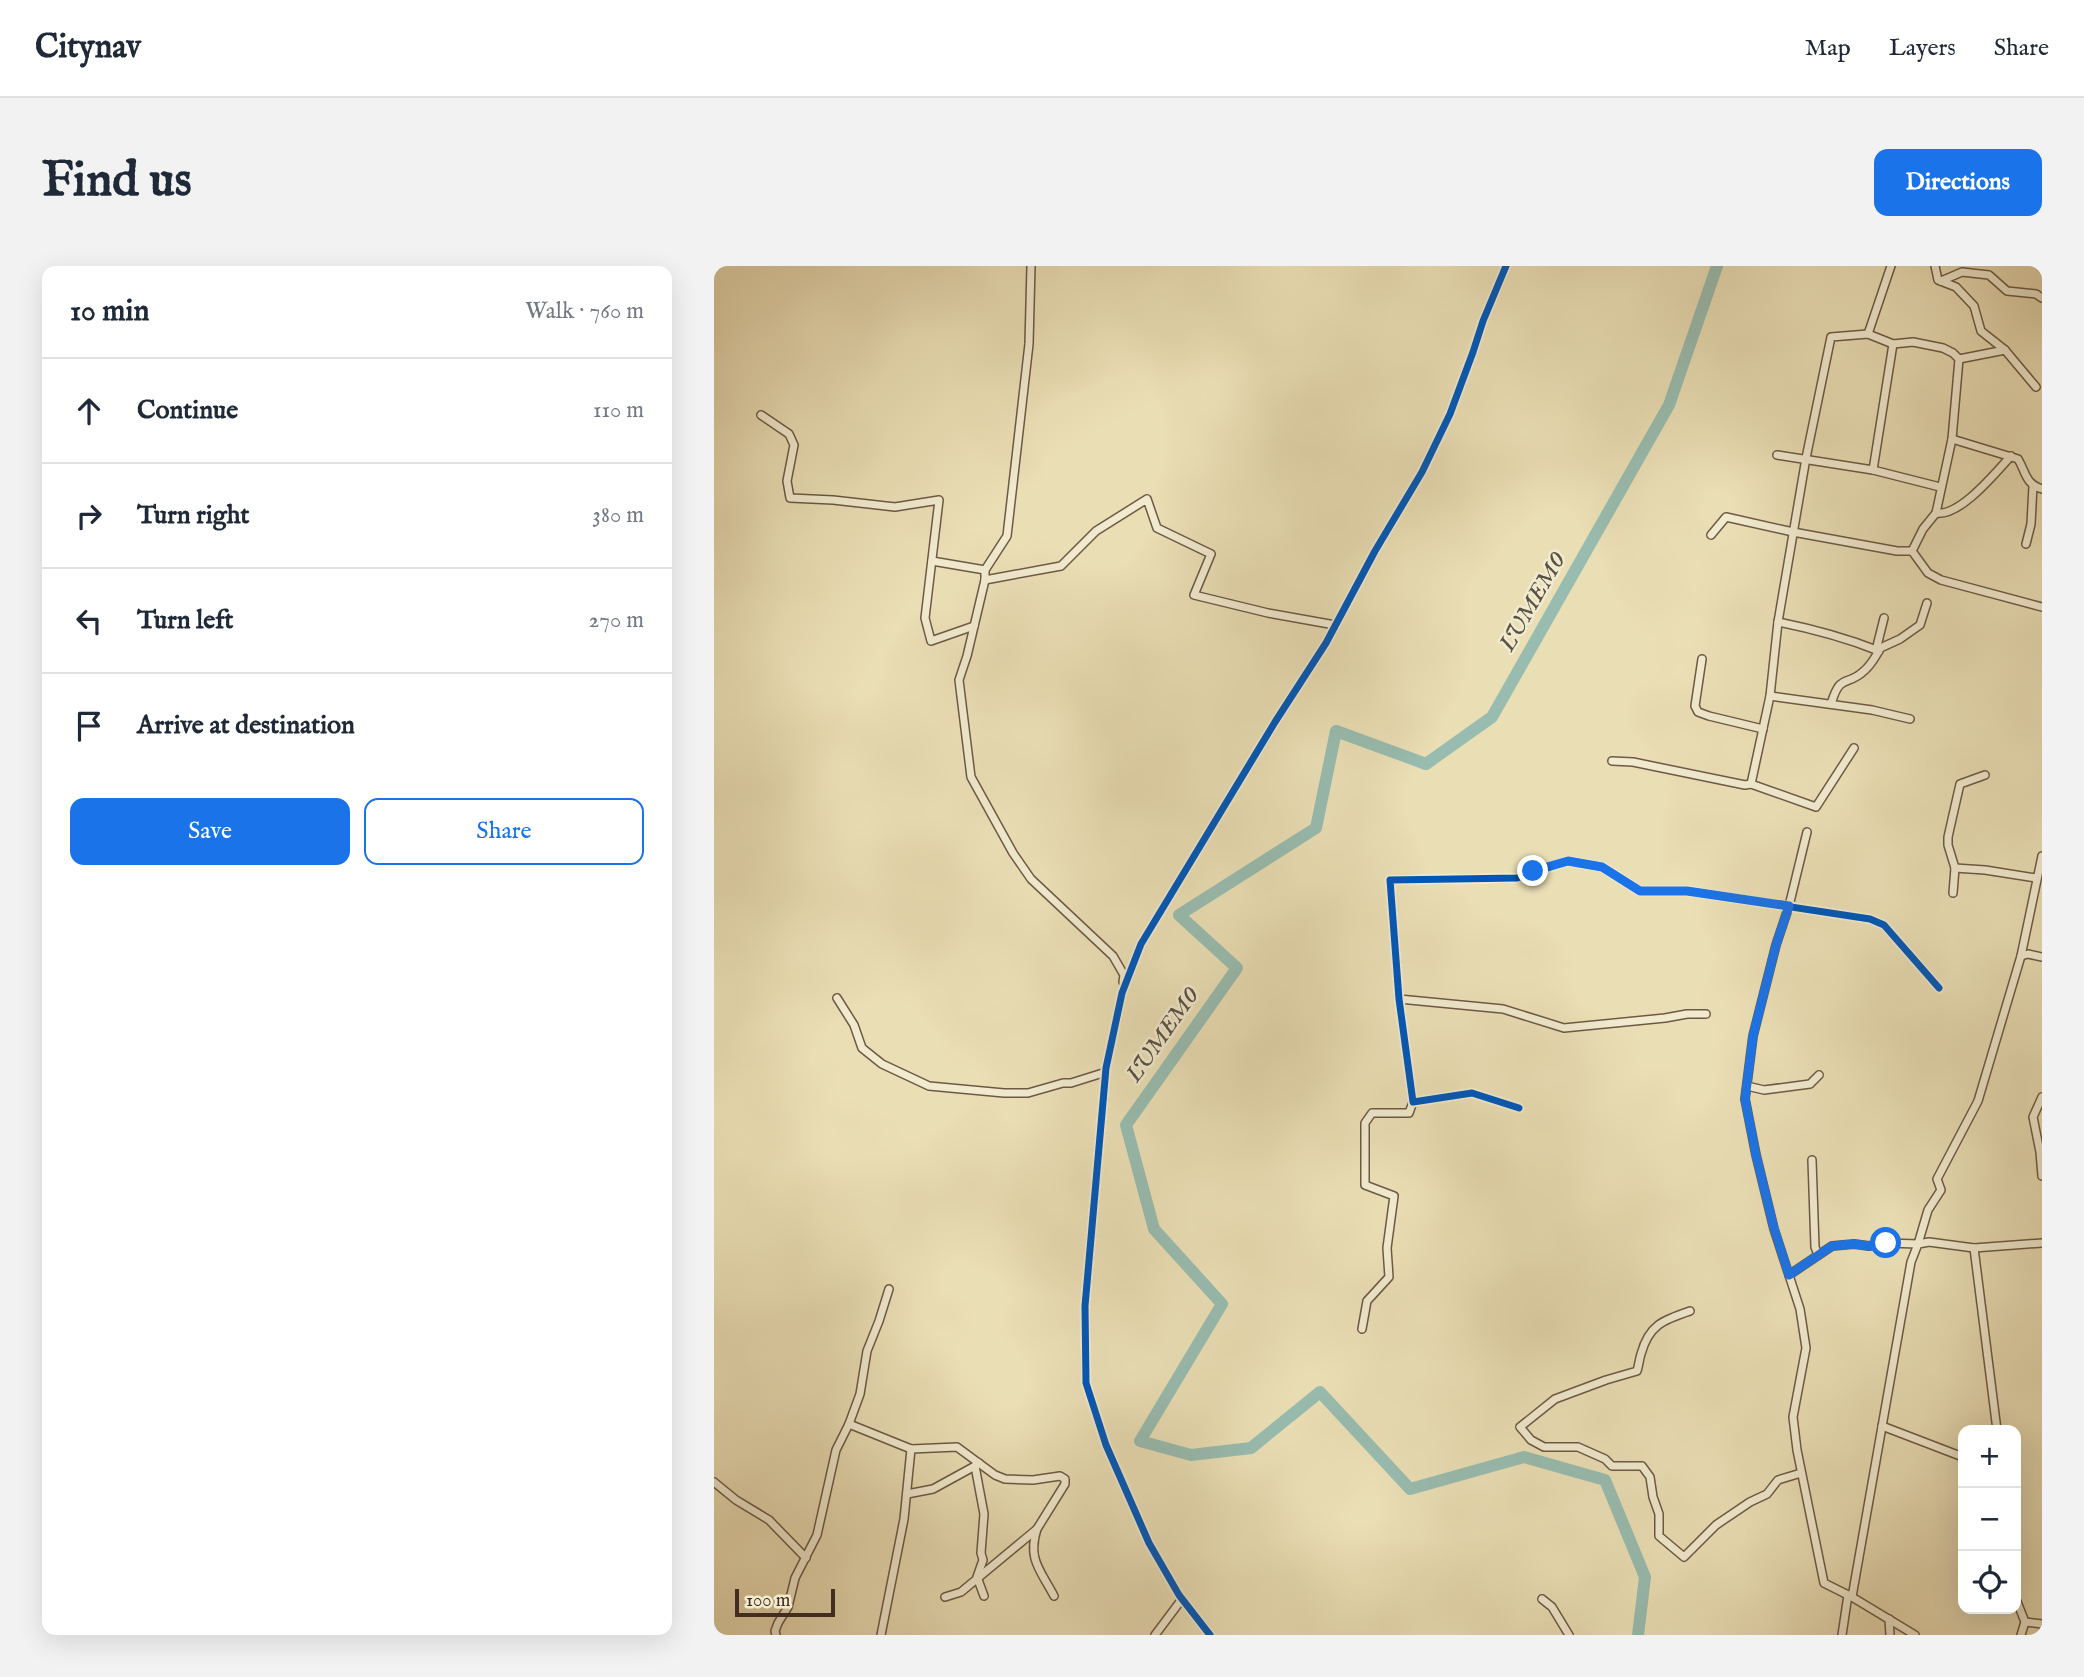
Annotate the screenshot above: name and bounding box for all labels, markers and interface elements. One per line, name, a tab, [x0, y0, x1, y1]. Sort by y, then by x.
text: Citynav	[35, 27, 141, 69]
text: Map	[1805, 33, 1851, 64]
text: Layers	[1889, 33, 1956, 64]
text: Share	[1994, 33, 2049, 64]
button: Directions	[1874, 149, 2042, 216]
text: Find us	[42, 151, 192, 213]
text: 10 min	[70, 293, 150, 331]
text: Walk · 760 m	[525, 297, 644, 326]
icon: ahead	[70, 392, 108, 430]
text: Continue	[137, 394, 238, 427]
text: 110 m	[593, 396, 644, 425]
icon: right	[70, 497, 108, 535]
text: Turn right	[137, 499, 250, 532]
text: 380 m	[592, 501, 644, 530]
water label: LUMEMO	[1493, 547, 1573, 658]
icon: left	[70, 602, 108, 640]
text: Turn left	[137, 604, 234, 637]
text: 270 m	[589, 606, 644, 635]
icon: arrive	[70, 707, 108, 745]
text: Arrive at destination	[137, 709, 355, 742]
button: Save	[70, 798, 350, 865]
button: Share	[364, 798, 644, 865]
route end	[1517, 855, 1548, 886]
water label: LUMEMO	[1119, 981, 1207, 1089]
route start	[1870, 1227, 1901, 1258]
map controls	[1958, 1425, 2021, 1614]
button: +	[1958, 1425, 2021, 1488]
button: −	[1958, 1488, 2021, 1551]
button: locate	[1958, 1551, 2021, 1614]
scale bar	[735, 1586, 835, 1618]
text: 100 m	[746, 1589, 790, 1613]

